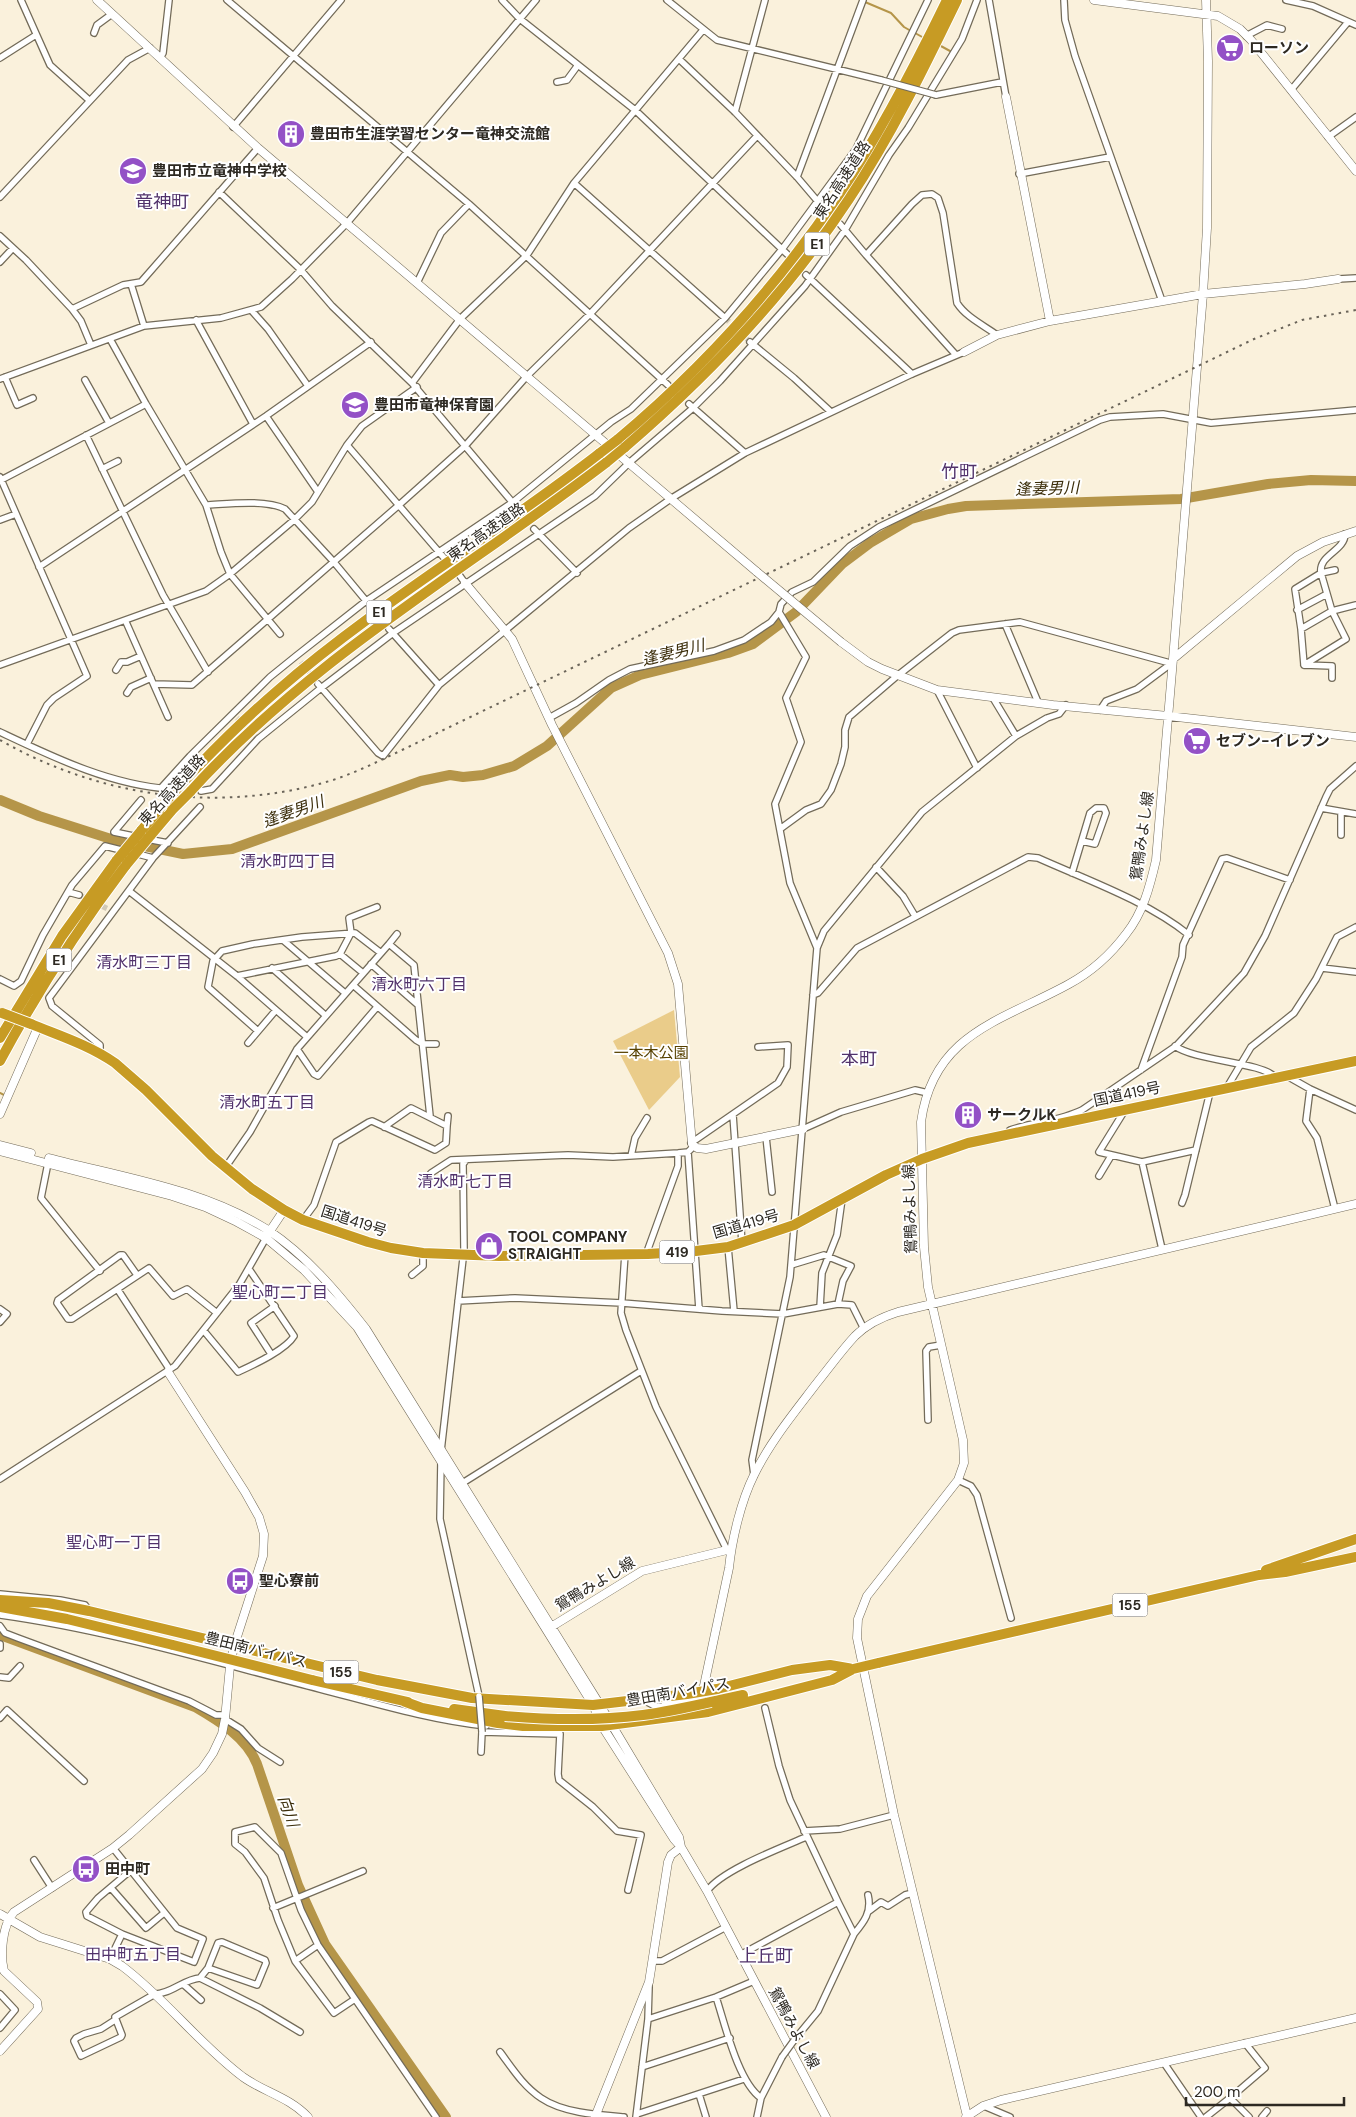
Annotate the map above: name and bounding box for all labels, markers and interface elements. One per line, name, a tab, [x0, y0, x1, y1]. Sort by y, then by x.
supermarket icon: ローソン	[1215, 33, 1245, 63]
place label: ローソン	[1249, 38, 1309, 58]
building icon: 豊田市生涯学習センター竜神交流館	[276, 119, 306, 149]
place label: 豊田市生涯学習センター竜神交流館	[310, 124, 550, 144]
street label: 東名高速道路	[809, 137, 875, 223]
school or university icon: 豊田市立竜神中学校	[118, 156, 148, 186]
place label: 豊田市立竜神中学校	[152, 161, 287, 181]
district label: 竜神町	[135, 190, 189, 214]
road number: E1	[804, 232, 830, 255]
school or university icon: 豊田市竜神保育園	[340, 390, 370, 420]
place label: 豊田市竜神保育園	[374, 395, 494, 415]
district label: 竹町	[941, 460, 977, 484]
water label: 逢妻男川	[1015, 477, 1081, 500]
street label: 東名高速道路	[443, 498, 529, 566]
road number: E1	[366, 600, 392, 624]
water label: 逢妻男川	[640, 634, 709, 670]
supermarket icon: セブン-イレブン	[1182, 726, 1212, 756]
place label: セブン-イレブン	[1216, 731, 1330, 751]
street label: 東名高速道路	[134, 750, 210, 830]
water label: 逢妻男川	[260, 790, 329, 832]
street label: 鴛鴨みよし線	[1126, 790, 1158, 882]
district label: 清水町四丁目	[240, 851, 336, 872]
road number: E1	[46, 948, 72, 972]
district label: 清水町三丁目	[96, 952, 192, 973]
district label: 清水町六丁目	[371, 974, 467, 995]
park label: 一本木公園	[613, 1043, 689, 1063]
district label: 本町	[841, 1047, 877, 1071]
street label: 国道419号	[1092, 1077, 1162, 1111]
district label: 清水町五丁目	[219, 1092, 315, 1113]
building icon: サークルK	[953, 1100, 983, 1130]
place label: サークルK	[987, 1105, 1057, 1125]
street label: 鴛鴨みよし線	[898, 1164, 922, 1254]
district label: 清水町七丁目	[417, 1171, 513, 1192]
street label: 国道419号	[318, 1201, 390, 1241]
street label: 国道419号	[710, 1205, 782, 1243]
place label: TOOL COMPANY STRAIGHT	[508, 1227, 628, 1264]
shop icon: TOOL COMPANY STRAIGHT	[474, 1231, 504, 1261]
road number: 419	[660, 1240, 694, 1264]
district label: 聖心町二丁目	[232, 1282, 328, 1303]
district label: 聖心町一丁目	[66, 1532, 162, 1553]
street label: 鴛鴨みよし線	[551, 1552, 639, 1616]
bus stop icon: 聖心寮前	[225, 1566, 255, 1596]
place label: 聖心寮前	[259, 1571, 319, 1591]
road number: 155	[1112, 1594, 1148, 1616]
street label: 豊田南バイパス	[203, 1628, 309, 1672]
road number: 155	[324, 1660, 358, 1684]
street label: 豊田南バイパス	[625, 1673, 731, 1711]
water label: 向川	[273, 1793, 304, 1832]
bus stop icon: 田中町	[71, 1854, 101, 1884]
place label: 田中町	[105, 1859, 150, 1879]
district label: 田中町五丁目	[85, 1944, 181, 1965]
district label: 上丘町	[739, 1944, 793, 1968]
street label: 鴛鴨みよし線	[764, 1984, 824, 2072]
scale bar	[1186, 2074, 1344, 2106]
text: 200 m	[1194, 2082, 1240, 2102]

